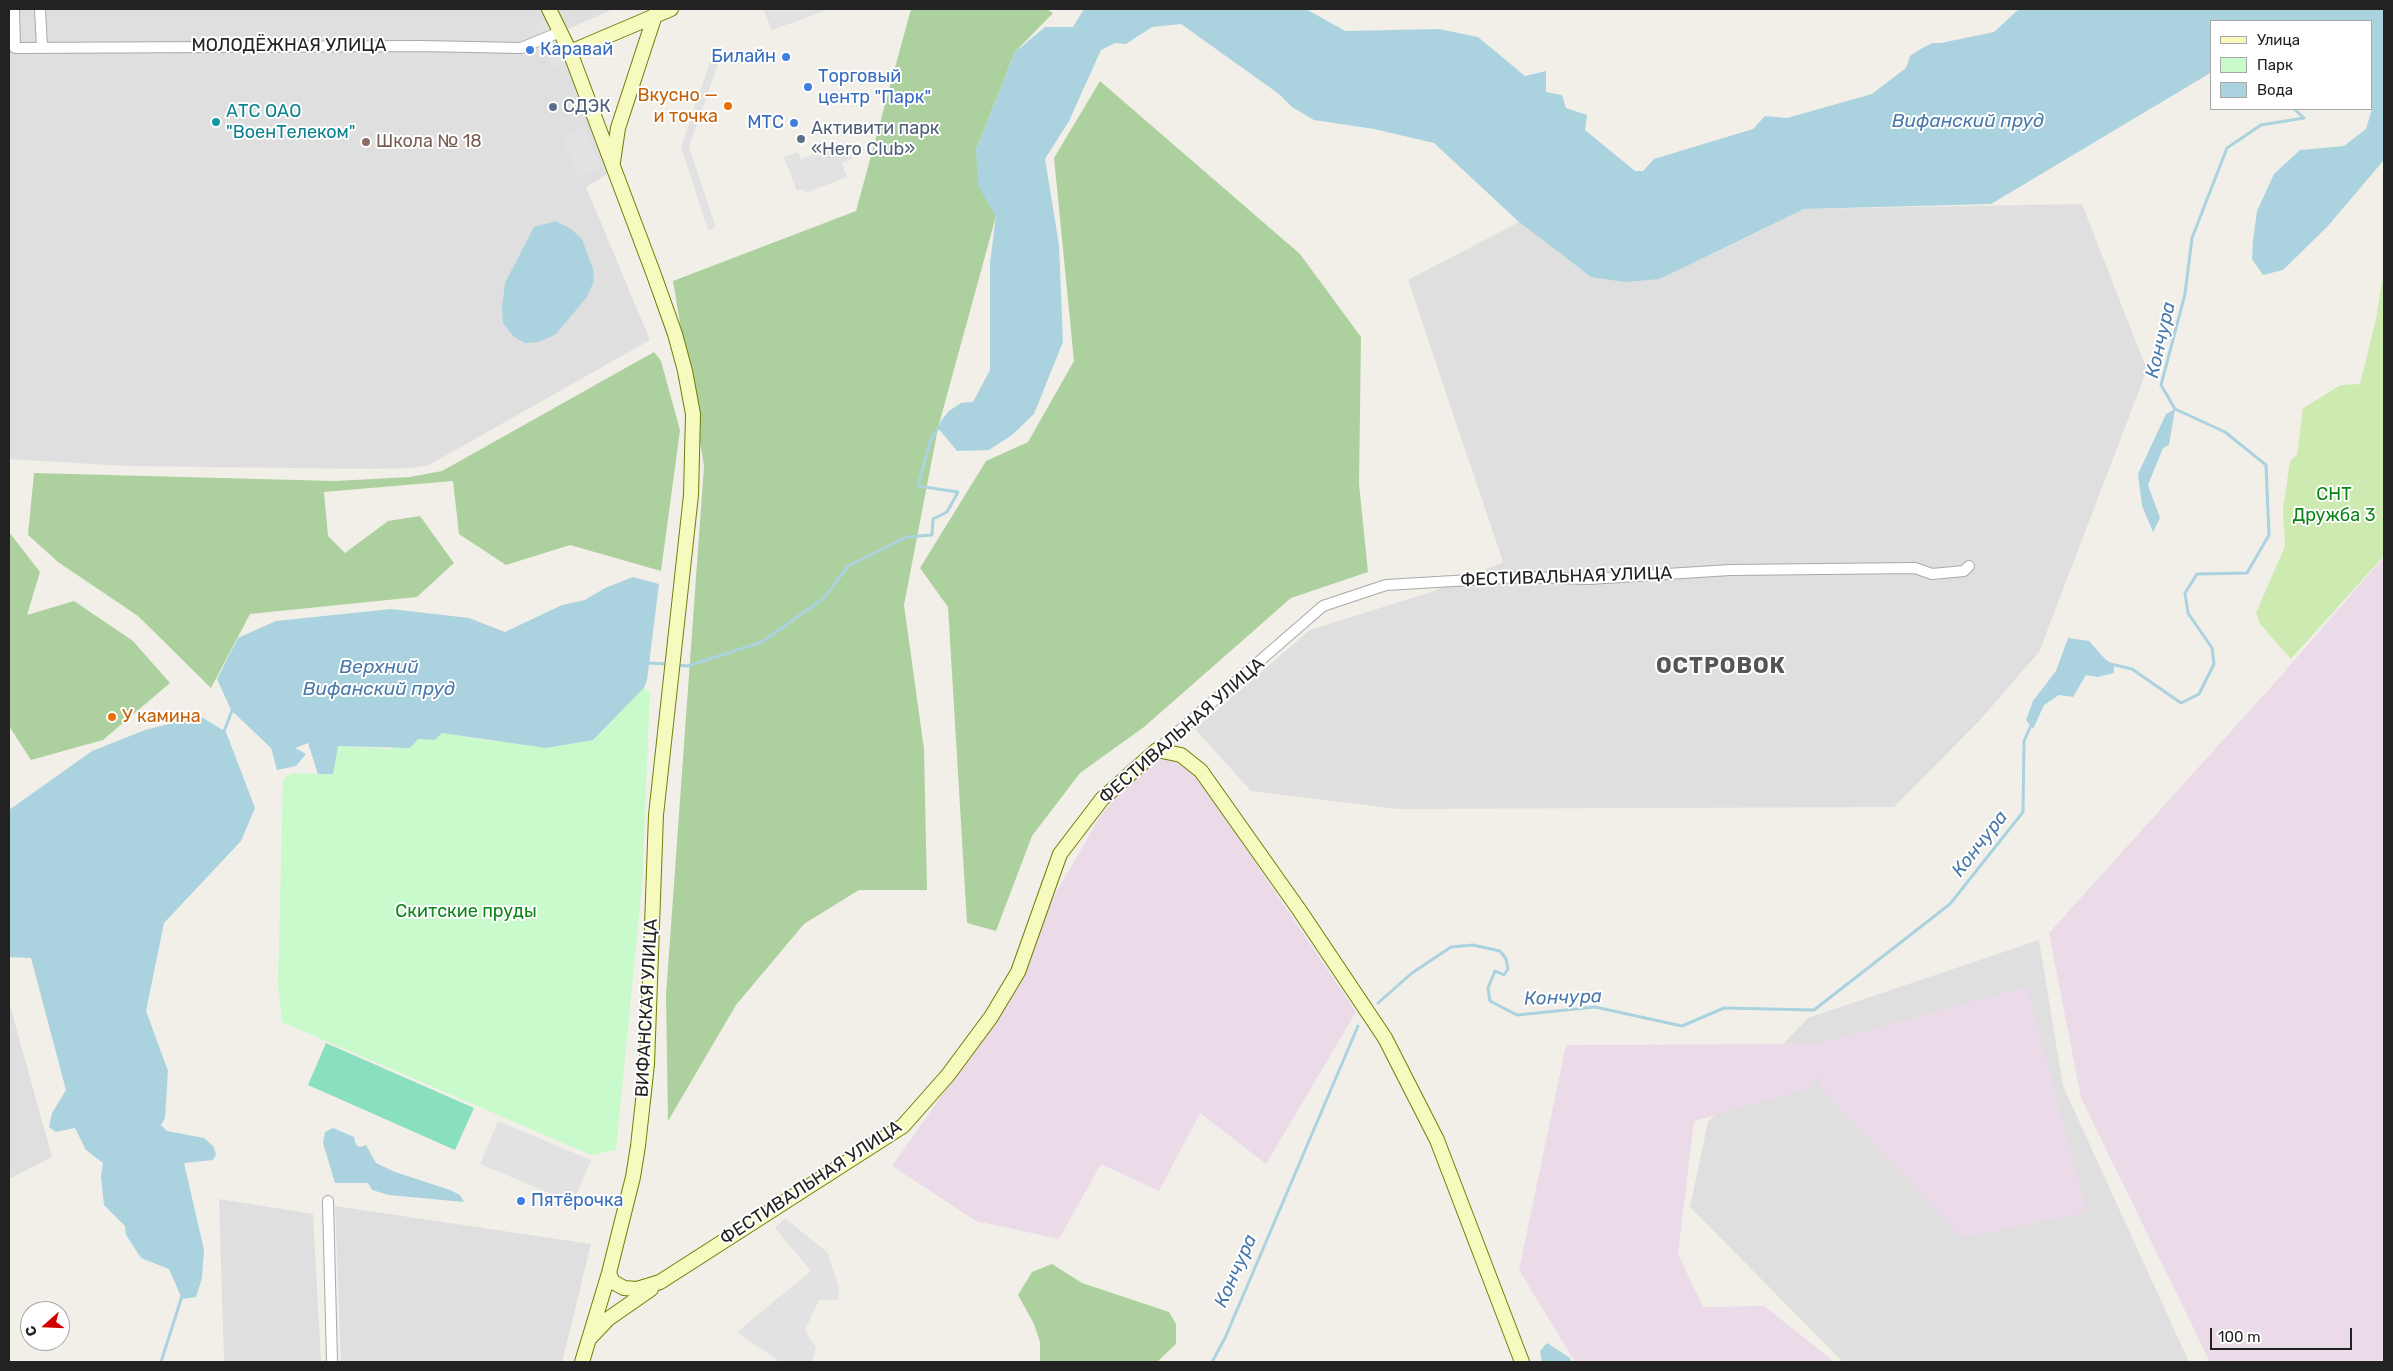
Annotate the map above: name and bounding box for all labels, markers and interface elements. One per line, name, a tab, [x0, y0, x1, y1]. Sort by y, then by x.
legend	[2210, 20, 2373, 110]
text: Улица	[2257, 31, 2300, 49]
street label: МОЛОДЁЖНАЯ УЛИЦА	[191, 35, 387, 57]
place label: Каравай	[540, 39, 613, 61]
marker: Каравай	[524, 44, 536, 56]
place label: Билайн	[711, 46, 776, 68]
marker: Билайн	[780, 51, 792, 63]
text: Парк	[2257, 56, 2293, 74]
place label: Торговый центр "Парк"	[818, 66, 931, 108]
marker: Торговый центр "Парк"	[802, 81, 814, 93]
text: Вода	[2257, 81, 2293, 99]
place label: Вкусно — и точка	[637, 85, 718, 128]
place label: СДЭК	[563, 96, 611, 118]
marker: Вкусно — и точка	[722, 100, 734, 112]
place label: АТС ОАО "ВоенТелеком"	[226, 101, 355, 144]
marker: СДЭК	[547, 101, 559, 113]
water label: Вифанский пруд	[1892, 111, 2044, 133]
place label: МТС	[747, 112, 784, 134]
marker: АТС ОАО "ВоенТелеком"	[210, 116, 222, 128]
marker: МТС	[788, 117, 800, 129]
place label: Активити парк «Hero Club»	[811, 118, 940, 160]
place label: Школа № 18	[376, 131, 482, 153]
marker: Активити парк «Hero Club»	[795, 133, 807, 145]
marker: Школа № 18	[360, 136, 372, 148]
water label: Кончура	[2141, 300, 2181, 380]
park label: СНТ Дружба 3	[2293, 484, 2375, 526]
street label: ФЕСТИВАЛЬНАЯ УЛИЦА	[1460, 563, 1672, 591]
street label: ФЕСТИВАЛЬНАЯ УЛИЦА	[1095, 653, 1269, 809]
district label: ОСТРОВОК	[1655, 654, 1787, 680]
water label: Верхний Вифанский пруд	[303, 657, 455, 701]
place label: У камина	[122, 706, 201, 728]
marker: У камина	[106, 711, 118, 723]
water label: Кончура	[1947, 806, 2013, 882]
park label: Скитские пруды	[395, 901, 537, 923]
street label: ВИФАНСКАЯ УЛИЦА	[632, 918, 662, 1098]
water label: Кончура	[1524, 985, 1602, 1011]
street label: ФЕСТИВАЛЬНАЯ УЛИЦА	[716, 1116, 906, 1250]
place label: Пятёрочка	[531, 1190, 624, 1212]
marker: Пятёрочка	[515, 1195, 527, 1207]
water label: Кончура	[1210, 1231, 1262, 1311]
north arrow	[20, 1301, 70, 1351]
scale bar	[2213, 1318, 2356, 1350]
text: С	[22, 1323, 41, 1338]
text: 100 m	[2218, 1328, 2260, 1346]

